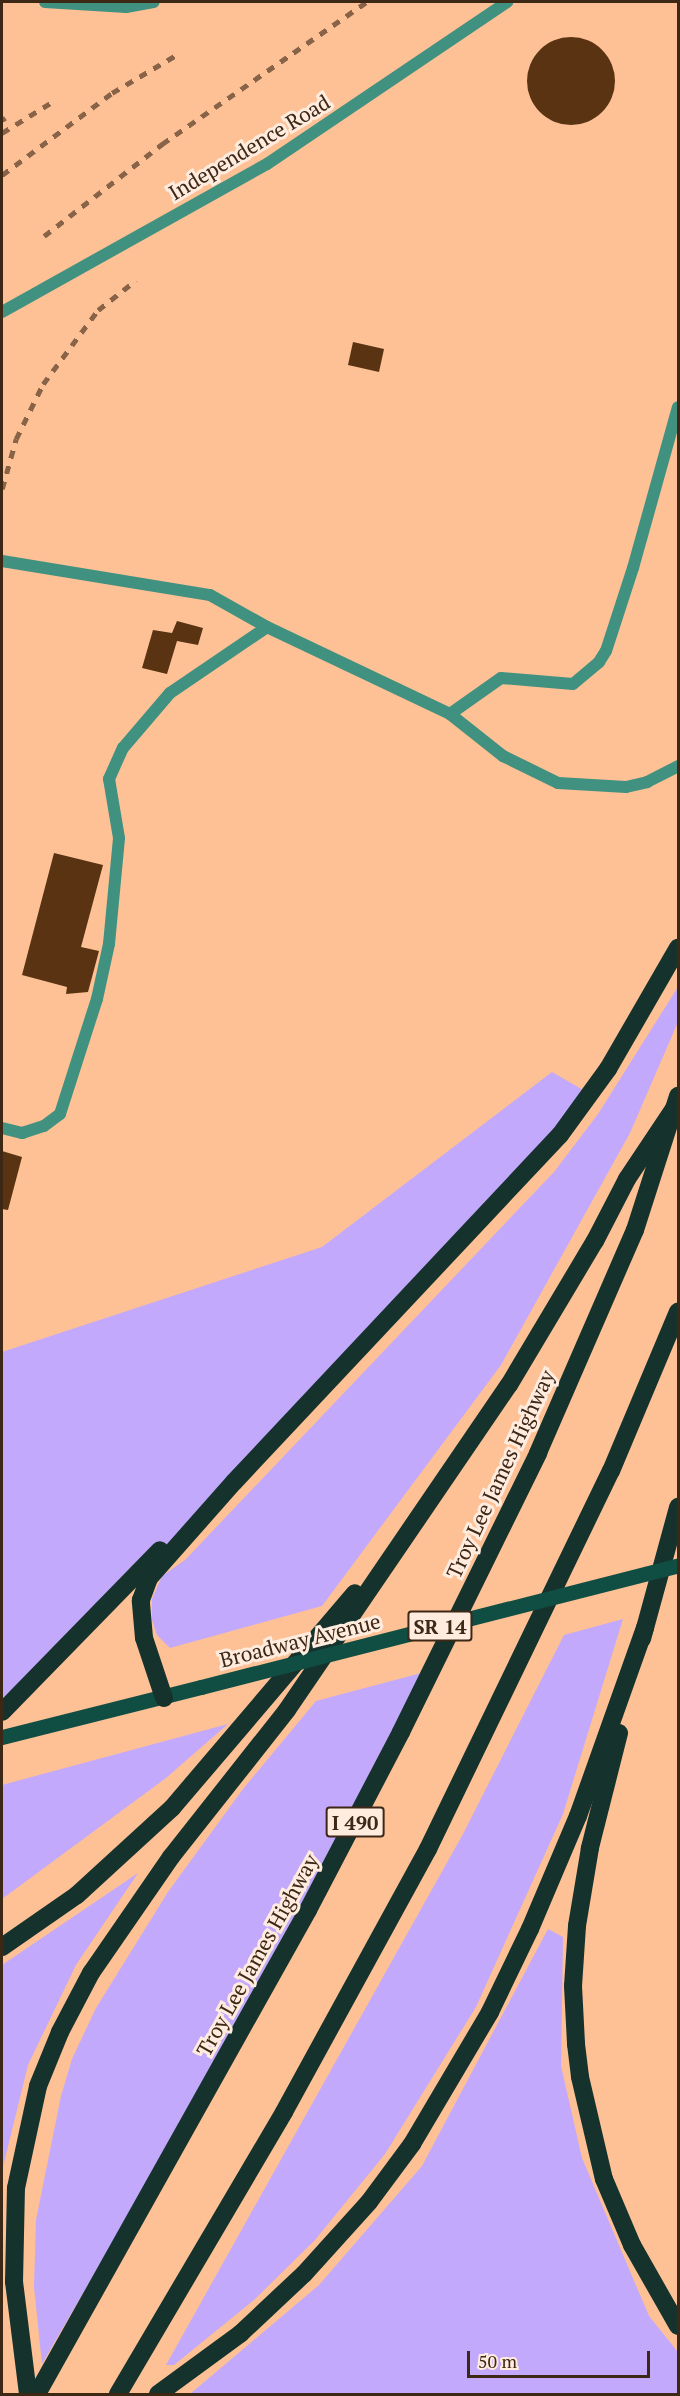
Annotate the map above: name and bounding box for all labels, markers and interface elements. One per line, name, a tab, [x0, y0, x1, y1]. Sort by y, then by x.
street label: Independence Road	[164, 89, 334, 205]
street label: Troy Lee James Highway	[441, 1366, 559, 1582]
street label: Broadway Avenue	[217, 1608, 383, 1672]
road number: SR 14	[407, 1609, 473, 1643]
road number: I 490	[325, 1805, 385, 1839]
street label: Troy Lee James Highway	[191, 1850, 323, 2060]
scale bar	[470, 2339, 653, 2377]
text: 50 m	[478, 2349, 517, 2373]

